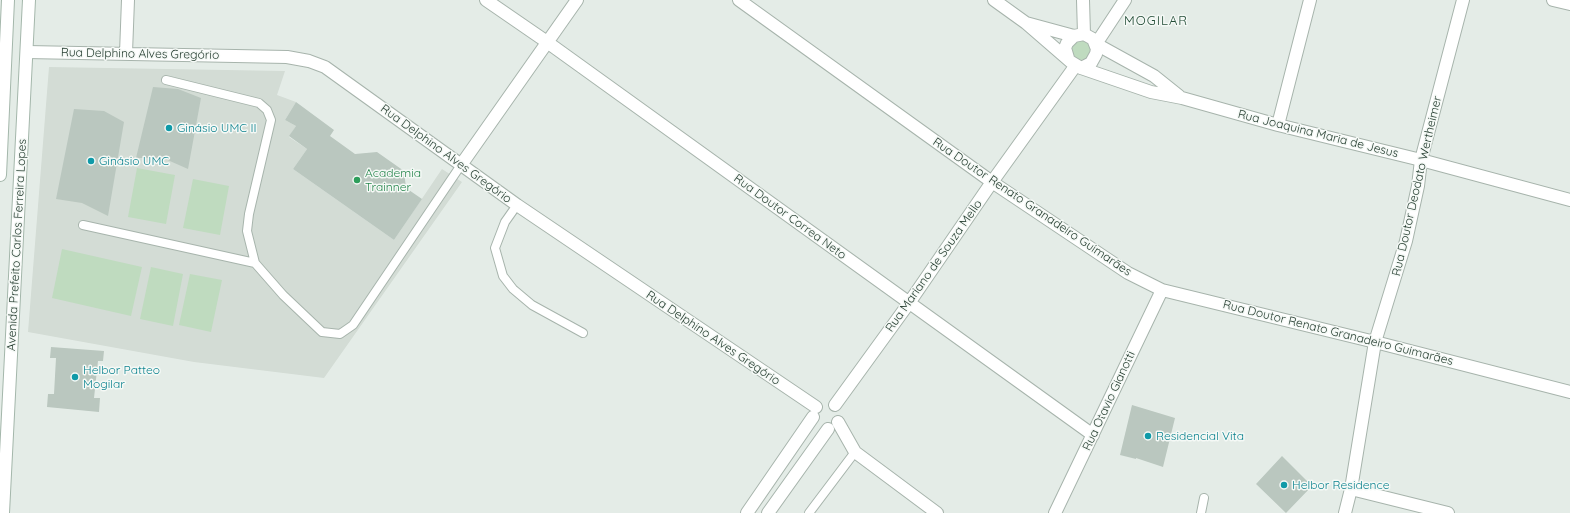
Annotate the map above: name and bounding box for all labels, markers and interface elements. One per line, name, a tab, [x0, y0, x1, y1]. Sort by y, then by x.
district label: MOGILAR	[1124, 13, 1188, 29]
street label: Rua Delphino Alves Gregório	[61, 45, 219, 63]
street label: Rua Doutor Deodato Wertheimer	[1389, 95, 1445, 277]
street label: Rua Delphino Alves Gregório	[378, 102, 514, 206]
street label: Rua Joaquina Maria de Jesus	[1236, 107, 1400, 161]
place label: Ginásio UMC II	[177, 121, 256, 135]
marker: Ginásio UMC II	[164, 123, 174, 133]
street label: Rua Doutor Renato Granadeiro Guimarães	[930, 135, 1134, 279]
street label: Avenida Prefeito Carlos Ferreira Lopes	[4, 139, 30, 351]
place label: Ginásio UMC	[99, 154, 169, 168]
marker: Ginásio UMC	[86, 156, 96, 166]
place label: Academia Trainner	[365, 166, 421, 194]
street label: Rua Doutor Correa Neto	[731, 171, 849, 263]
marker: Academia Trainner	[352, 175, 362, 185]
street label: Rua Mariano de Souza Mello	[883, 197, 985, 335]
street label: Rua Delphino Alves Gregório	[643, 288, 783, 388]
street label: Rua Doutor Renato Granadeiro Guimarães	[1221, 297, 1455, 369]
street label: Rua Otavio Gianotti	[1080, 349, 1138, 453]
place label: Helbor Patteo Mogilar	[83, 363, 160, 391]
marker: Helbor Patteo Mogilar	[70, 372, 80, 382]
place label: Residencial Vita	[1156, 429, 1244, 443]
marker: Residencial Vita	[1143, 431, 1153, 441]
place label: Helbor Residence	[1292, 478, 1390, 492]
marker: Helbor Residence	[1279, 480, 1289, 490]

